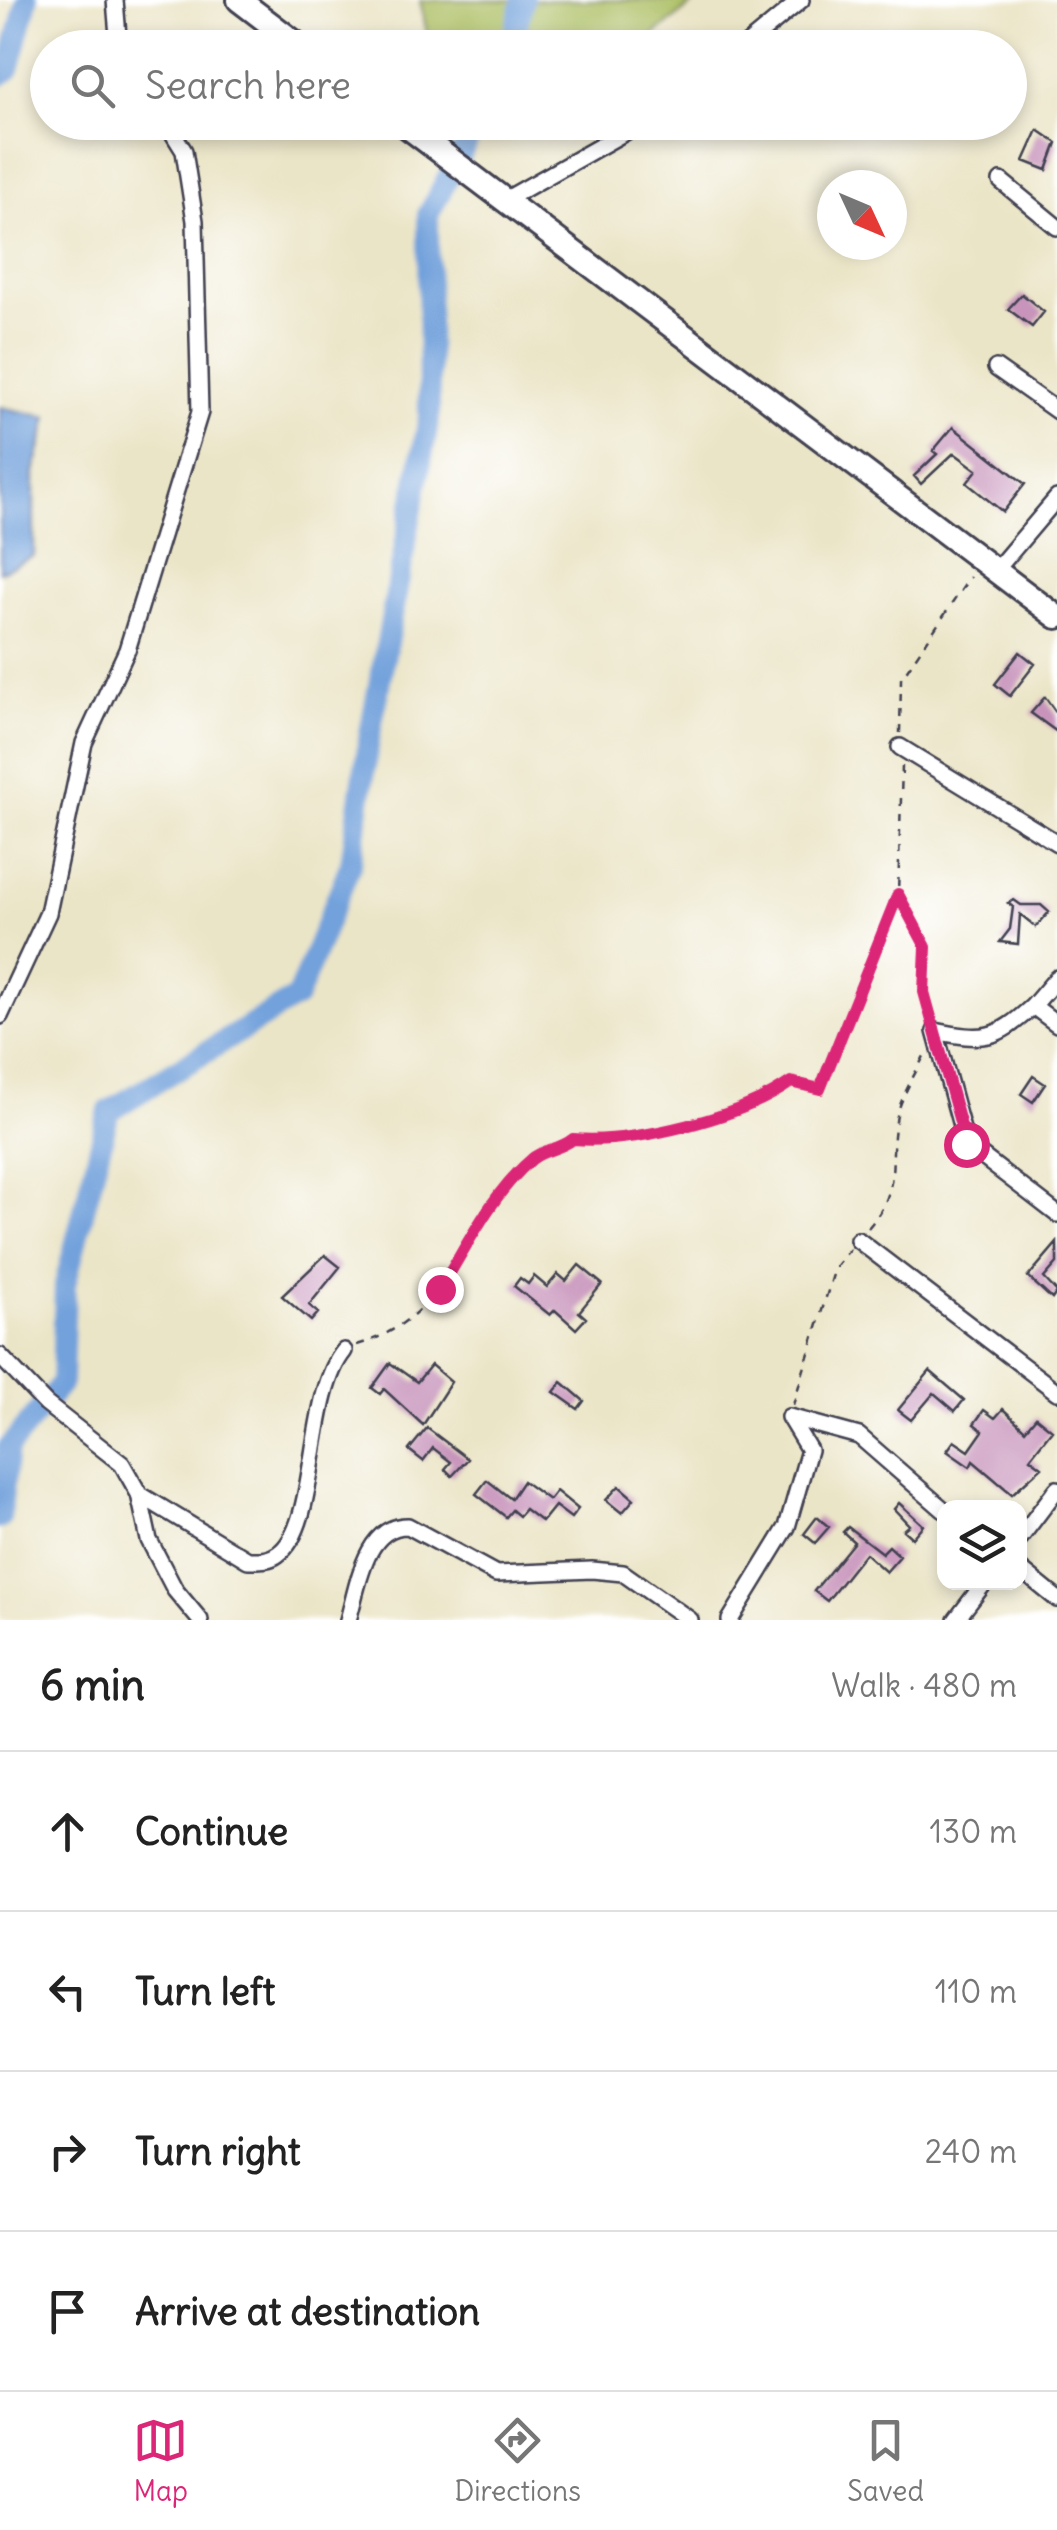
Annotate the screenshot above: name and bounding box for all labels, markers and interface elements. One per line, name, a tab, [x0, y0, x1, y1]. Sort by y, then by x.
search box	[30, 30, 1027, 140]
icon: search	[65, 58, 120, 113]
text: Search here	[145, 62, 351, 109]
north arrow	[817, 170, 907, 260]
route start	[944, 1122, 990, 1168]
route end	[418, 1267, 464, 1313]
map controls	[937, 1500, 1027, 1590]
button: layers	[937, 1500, 1027, 1590]
text: 6 min	[40, 1659, 145, 1711]
text: Walk · 480 m	[831, 1665, 1017, 1706]
icon: ahead	[40, 1804, 95, 1859]
text: Continue	[135, 1808, 288, 1855]
text: 130 m	[929, 1811, 1017, 1852]
icon: left	[40, 1964, 95, 2019]
text: Turn left	[135, 1968, 275, 2015]
text: 110 m	[935, 1971, 1017, 2012]
icon: right	[40, 2124, 95, 2179]
text: Turn right	[135, 2128, 301, 2175]
text: 240 m	[925, 2131, 1017, 2172]
icon: arrive	[40, 2284, 95, 2339]
text: Arrive at destination	[135, 2288, 480, 2335]
tab: Map	[133, 2413, 188, 2509]
tab: Directions	[454, 2413, 581, 2509]
tab: Saved	[847, 2413, 924, 2509]

